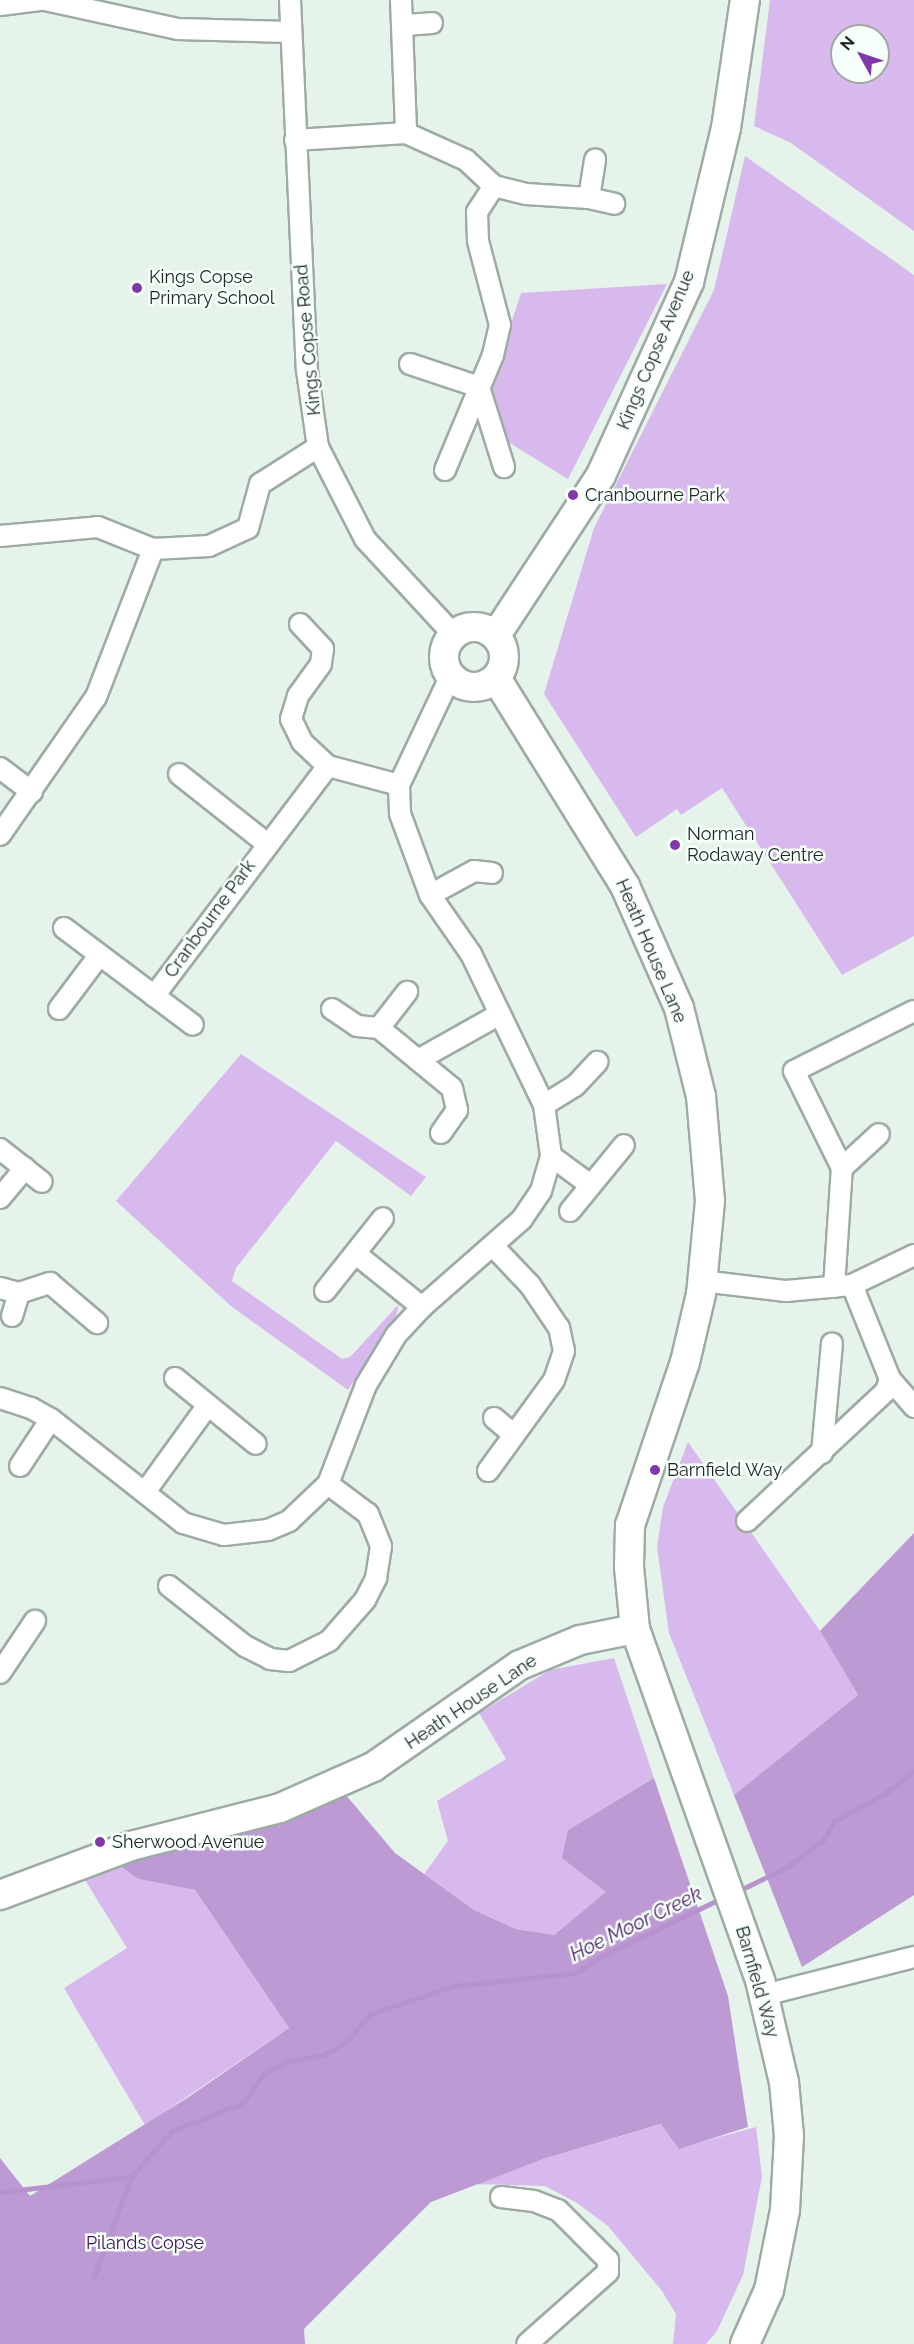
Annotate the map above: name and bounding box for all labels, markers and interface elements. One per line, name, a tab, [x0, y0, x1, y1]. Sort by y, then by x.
north arrow	[830, 24, 890, 84]
text: N	[836, 33, 859, 54]
street label: Kings Copse Road	[291, 264, 325, 416]
place label: Kings Copse Primary School	[149, 267, 275, 310]
street label: Kings Copse Avenue	[613, 267, 699, 433]
marker: Kings Copse Primary School	[130, 281, 144, 295]
place label: Cranbourne Park	[585, 484, 725, 506]
marker: Cranbourne Park	[566, 488, 580, 502]
place label: Norman Rodaway Centre	[687, 824, 824, 866]
marker: Norman Rodaway Centre	[668, 838, 682, 852]
street label: Cranbourne Park	[160, 856, 260, 982]
street label: Heath House Lane	[611, 876, 691, 1026]
place label: Barnfield Way	[667, 1459, 783, 1481]
marker: Barnfield Way	[648, 1463, 662, 1477]
street label: Heath House Lane	[401, 1650, 541, 1754]
place label: Sherwood Avenue	[112, 1831, 265, 1853]
marker: Sherwood Avenue	[93, 1835, 107, 1849]
water label: Hoe Moor Creek	[566, 1882, 706, 1966]
street label: Barnfield Way	[731, 1923, 783, 2041]
park label: Pilands Copse	[86, 2232, 204, 2254]

